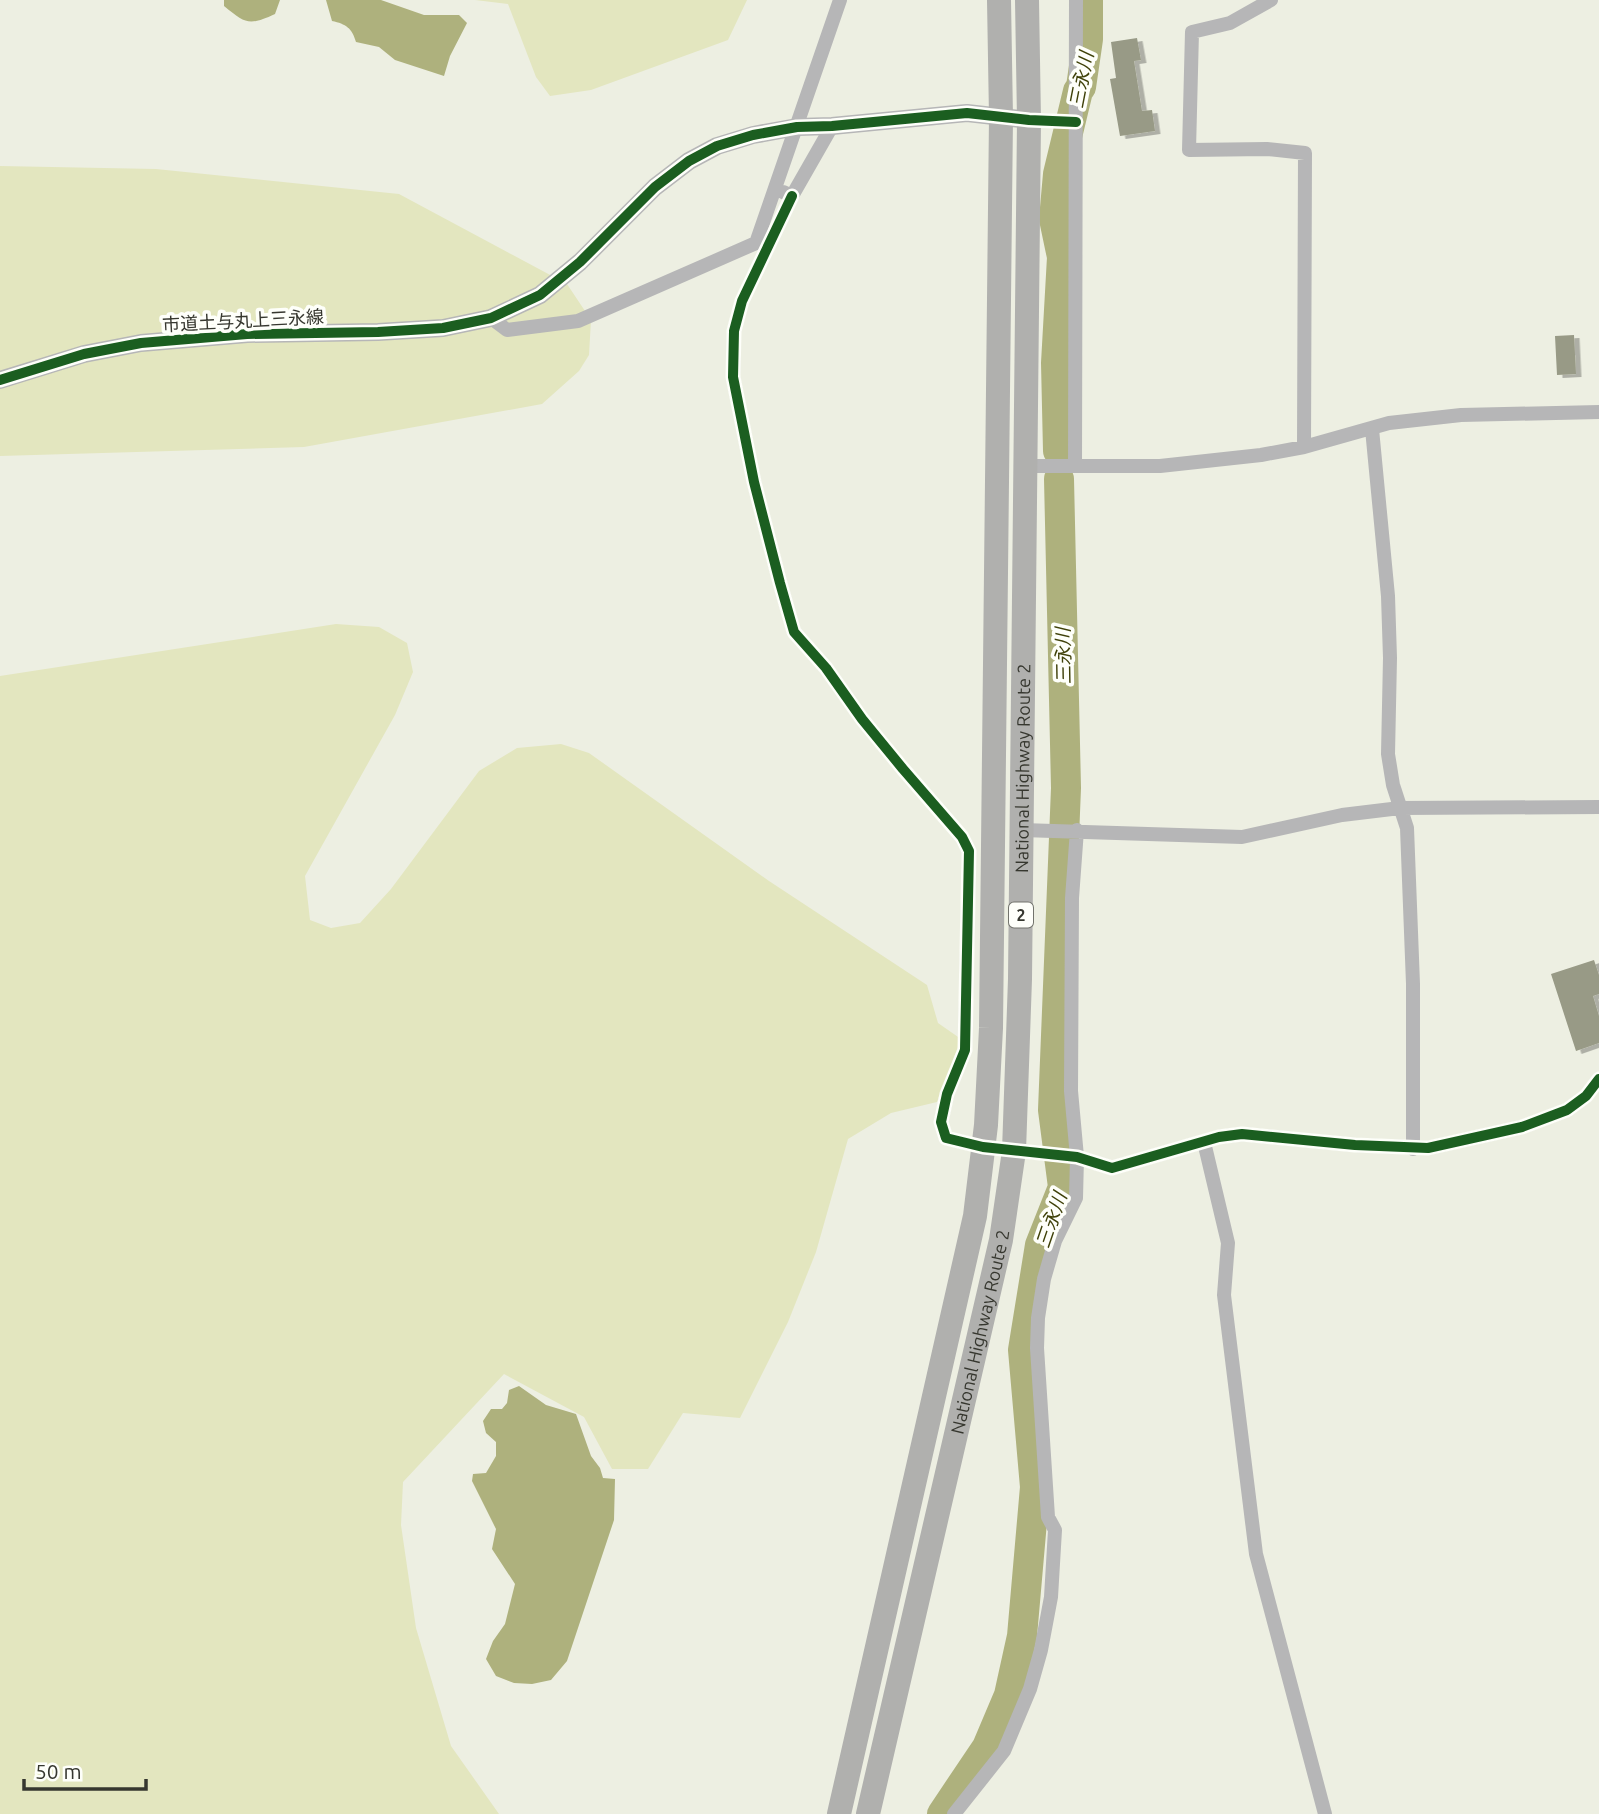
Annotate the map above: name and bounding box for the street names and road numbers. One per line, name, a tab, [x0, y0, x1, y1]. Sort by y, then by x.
street label: 市道土与丸上三永線	[162, 306, 324, 334]
street label: National Highway Route 2	[1011, 664, 1033, 873]
road number: 2	[1009, 903, 1033, 928]
street label: National Highway Route 2	[946, 1228, 1012, 1436]

